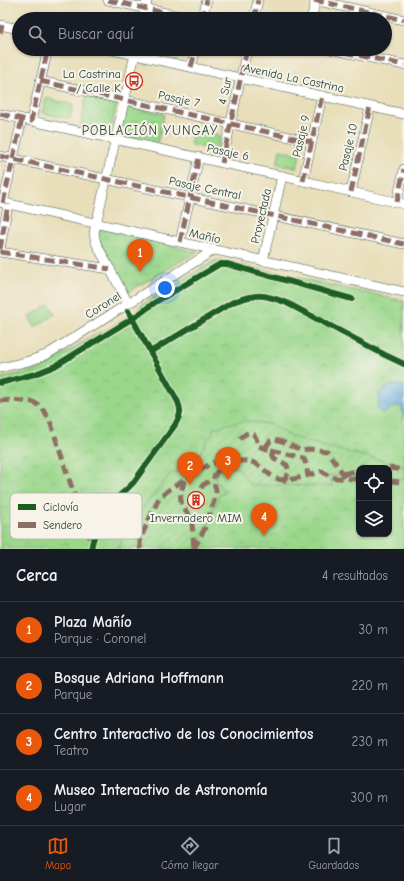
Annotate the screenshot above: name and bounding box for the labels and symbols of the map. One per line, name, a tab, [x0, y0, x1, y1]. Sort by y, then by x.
street label: Avenida La Castrina	[243, 61, 345, 95]
place label: La Castrina / Calle K	[63, 67, 121, 95]
bus stop icon: La Castrina / Calle K	[124, 71, 144, 91]
street label: 4 Sur	[215, 76, 235, 106]
street label: Pasaje 7	[157, 88, 201, 110]
street label: Pasaje 9	[289, 114, 313, 158]
district label: POBLACIÓN YUNGAY	[82, 122, 218, 138]
street label: Pasaje 10	[336, 122, 360, 172]
street label: Pasaje 6	[206, 141, 250, 163]
street label: Pasaje Central	[168, 174, 242, 202]
street label: Proyectada	[248, 187, 274, 245]
street label: Mañío	[188, 226, 222, 246]
pin: 1	[127, 239, 153, 272]
your location	[155, 278, 175, 298]
street label: Coronel	[82, 288, 124, 322]
pin: 3	[215, 447, 241, 480]
pin: 2	[177, 452, 203, 485]
building icon: Invernadero MIM	[186, 490, 206, 510]
legend	[10, 493, 142, 539]
text: Ciclovía	[43, 501, 78, 514]
pin: 4	[251, 503, 277, 536]
place label: Invernadero MIM	[150, 511, 242, 525]
text: Sendero	[43, 519, 82, 532]

